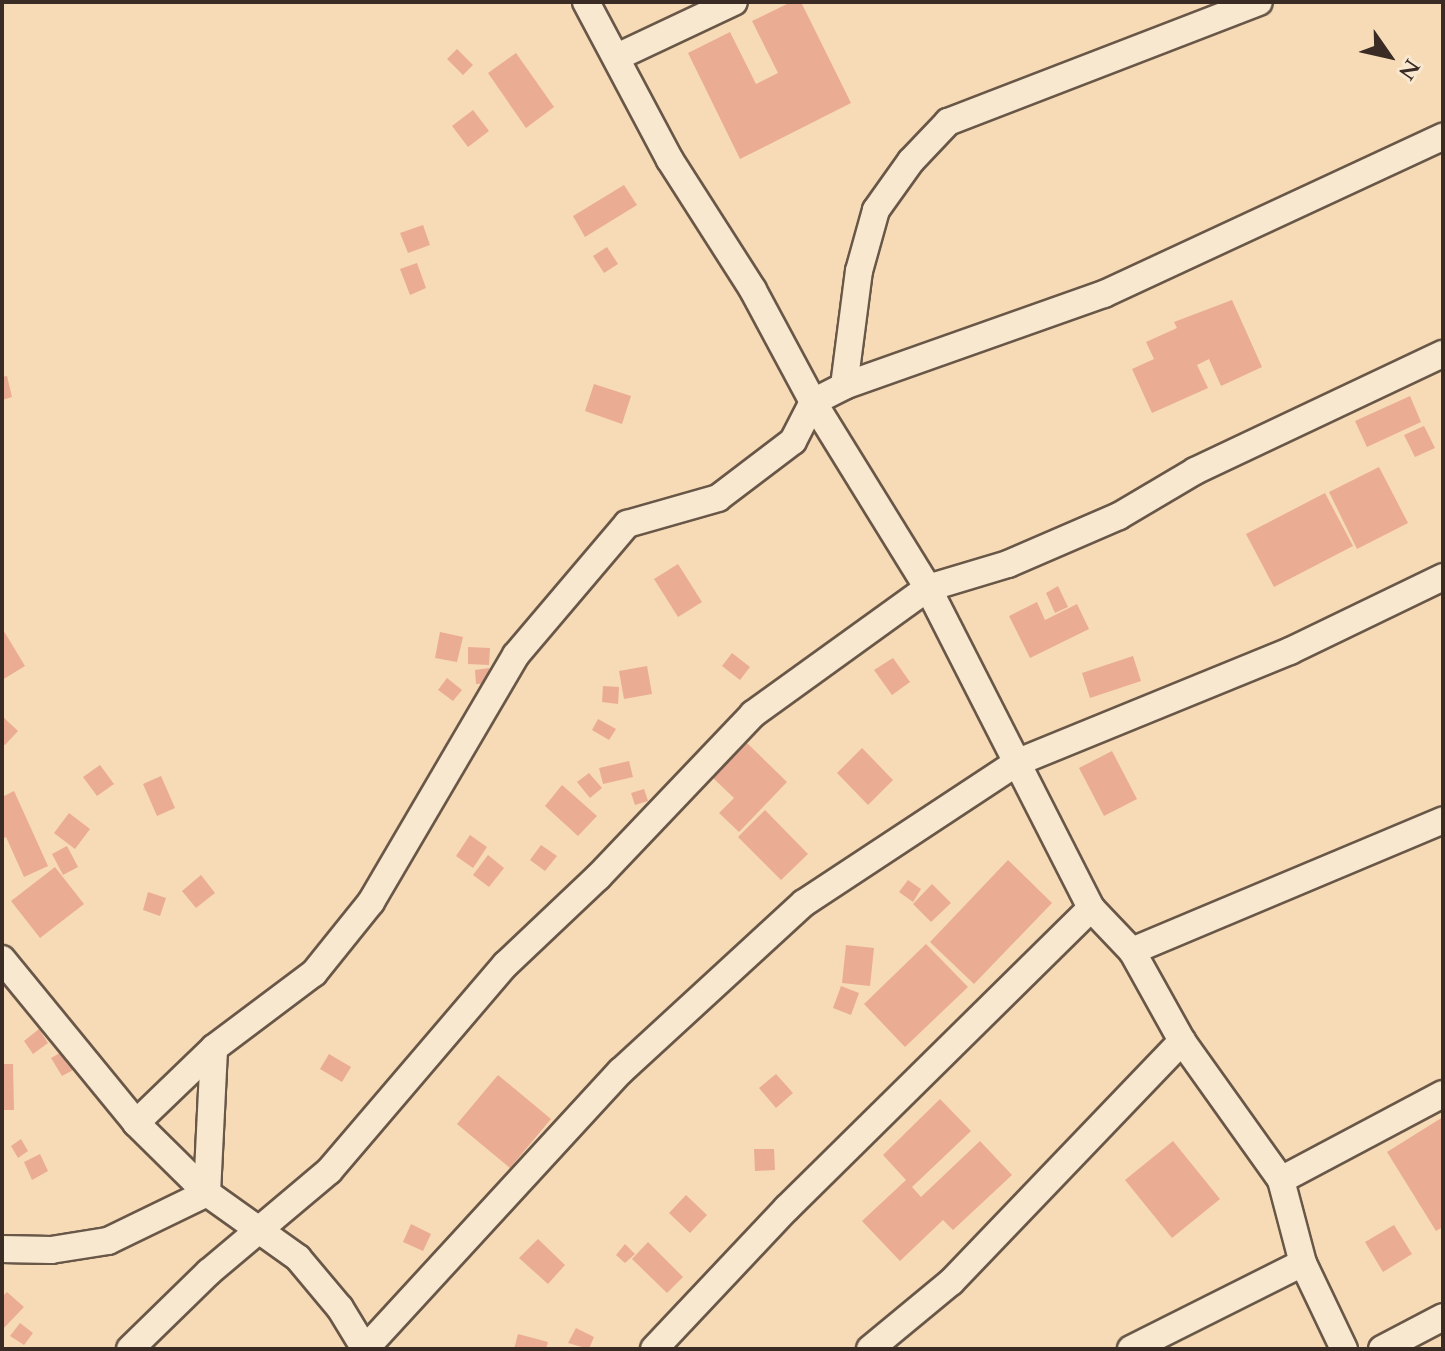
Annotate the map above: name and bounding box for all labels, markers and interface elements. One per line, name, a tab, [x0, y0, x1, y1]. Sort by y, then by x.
north arrow	[1349, 16, 1429, 96]
text: N	[1391, 53, 1427, 86]

